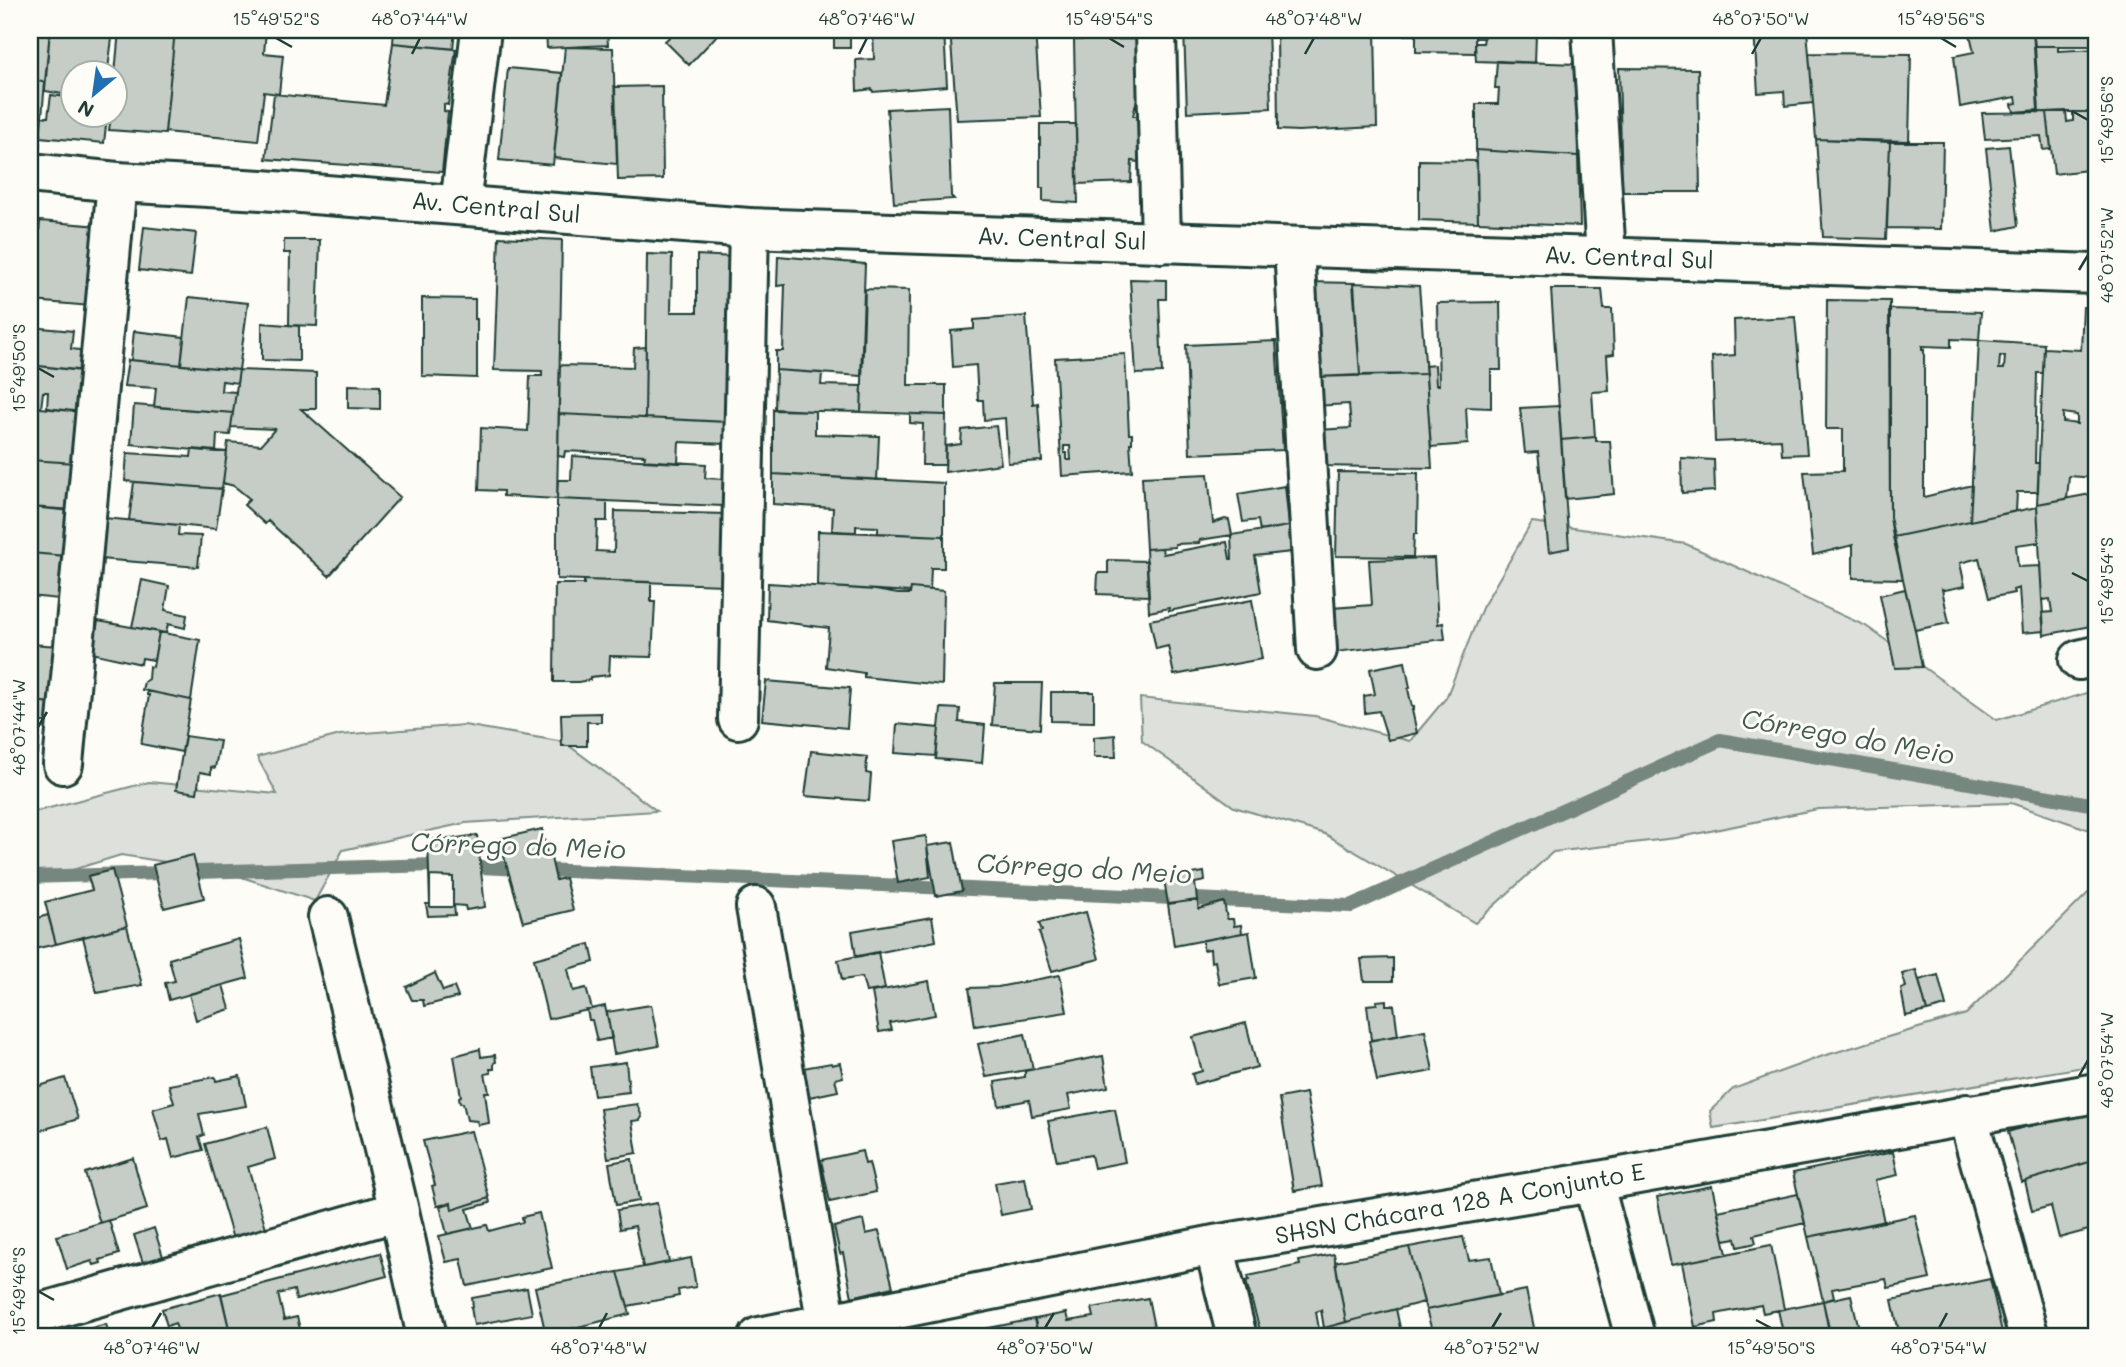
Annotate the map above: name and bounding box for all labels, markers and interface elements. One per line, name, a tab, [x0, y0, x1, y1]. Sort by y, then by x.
text: 15°49'52"S	[232, 6, 320, 30]
text: 48°07'44"W	[372, 6, 468, 30]
text: 48°07'46"W	[818, 6, 916, 30]
text: 15°49'54"S	[1065, 6, 1153, 30]
text: 48°07'48"W	[1265, 6, 1363, 30]
text: 48°07'50"W	[1712, 6, 1810, 30]
text: 15°49'56"S	[1897, 6, 1985, 30]
north arrow	[60, 60, 130, 130]
text: 15°49'56"S	[2094, 76, 2118, 164]
text: N	[73, 95, 98, 124]
street label: Av. Central Sul	[410, 184, 582, 229]
text: 48°07'52"W	[2094, 207, 2118, 303]
street label: Av. Central Sul	[977, 219, 1147, 256]
street label: Av. Central Sul	[1544, 238, 1714, 275]
text: 15°49'50"S	[6, 324, 30, 412]
text: 15°49'54"S	[2094, 537, 2118, 625]
text: 48°07'44"W	[6, 679, 30, 775]
water label: Córrego do Meio	[1739, 701, 1957, 771]
water label: Córrego do Meio	[410, 824, 626, 866]
water label: Córrego do Meio	[976, 845, 1193, 891]
text: 48°07'54"W	[2094, 1012, 2118, 1108]
street label: SHSN Chácara 128 A Conjunto E	[1272, 1155, 1647, 1250]
text: 15°49'46"S	[6, 1247, 30, 1335]
text: 48°07'46"W	[103, 1335, 201, 1359]
text: 48°07'48"W	[550, 1335, 648, 1359]
text: 48°07'50"W	[996, 1335, 1094, 1359]
text: 48°07'52"W	[1444, 1335, 1540, 1359]
text: 15°49'50"S	[1727, 1335, 1815, 1359]
text: 48°07'54"W	[1891, 1335, 1987, 1359]

